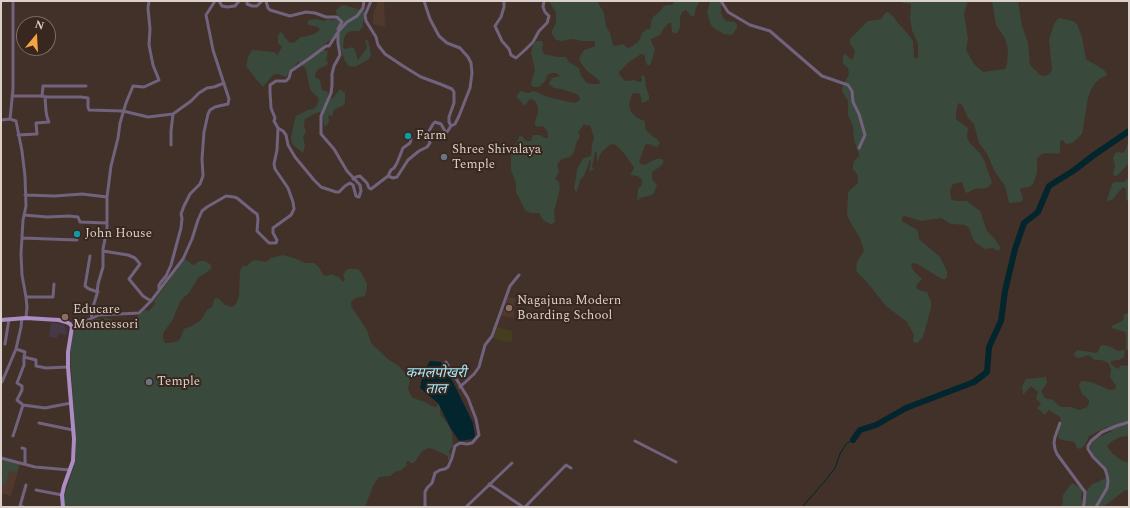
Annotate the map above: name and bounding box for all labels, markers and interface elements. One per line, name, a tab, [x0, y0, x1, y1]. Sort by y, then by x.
north arrow	[16, 16, 56, 56]
text: N	[33, 16, 46, 35]
place label: Farm	[416, 128, 446, 144]
marker: Farm	[403, 131, 413, 141]
place label: Shree Shivalaya Temple	[452, 142, 541, 173]
marker: Shree Shivalaya Temple	[439, 152, 449, 162]
place label: John House	[85, 226, 152, 242]
marker: John House	[72, 229, 82, 239]
place label: Nagajuna Modern Boarding School	[517, 293, 621, 324]
place label: Educare Montessori	[73, 302, 138, 333]
marker: Nagajuna Modern Boarding School	[504, 303, 514, 313]
marker: Educare Montessori	[60, 312, 70, 322]
water label: कमलपोखरी ताल	[406, 366, 466, 398]
place label: Temple	[157, 374, 200, 390]
marker: Temple	[144, 377, 154, 387]

